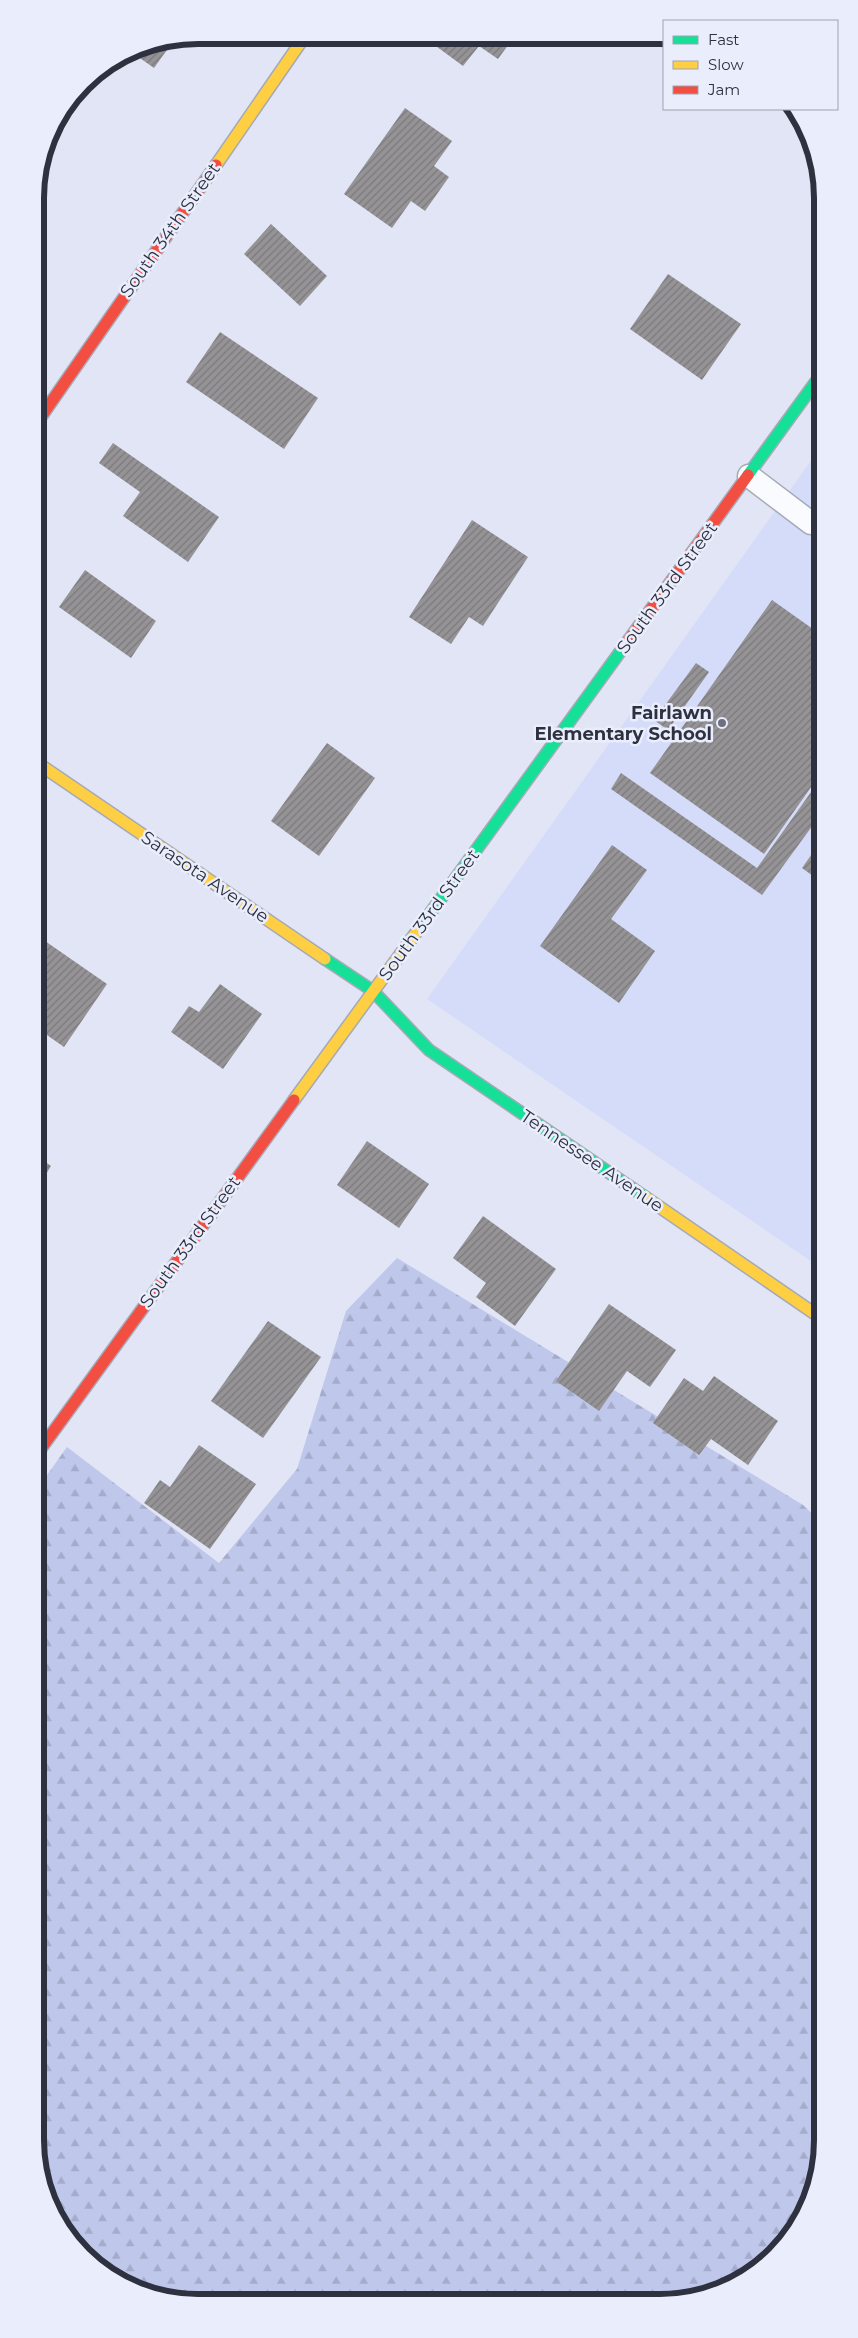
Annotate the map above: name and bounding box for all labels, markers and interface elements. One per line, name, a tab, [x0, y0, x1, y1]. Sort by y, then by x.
legend	[663, 20, 838, 110]
text: Fast	[708, 30, 739, 49]
text: Slow	[708, 55, 744, 74]
text: Jam	[707, 80, 740, 99]
street label: South 34th Street	[115, 158, 225, 302]
street label: South 33rd Street	[612, 518, 722, 658]
place label: Fairlawn Elementary School	[535, 702, 712, 745]
marker: Fairlawn Elementary School	[716, 717, 728, 729]
street label: Sarasota Avenue	[137, 826, 273, 928]
street label: South 33rd Street	[374, 845, 484, 985]
street label: Tennessee Avenue	[516, 1105, 668, 1217]
street label: South 33rd Street	[135, 1172, 245, 1312]

